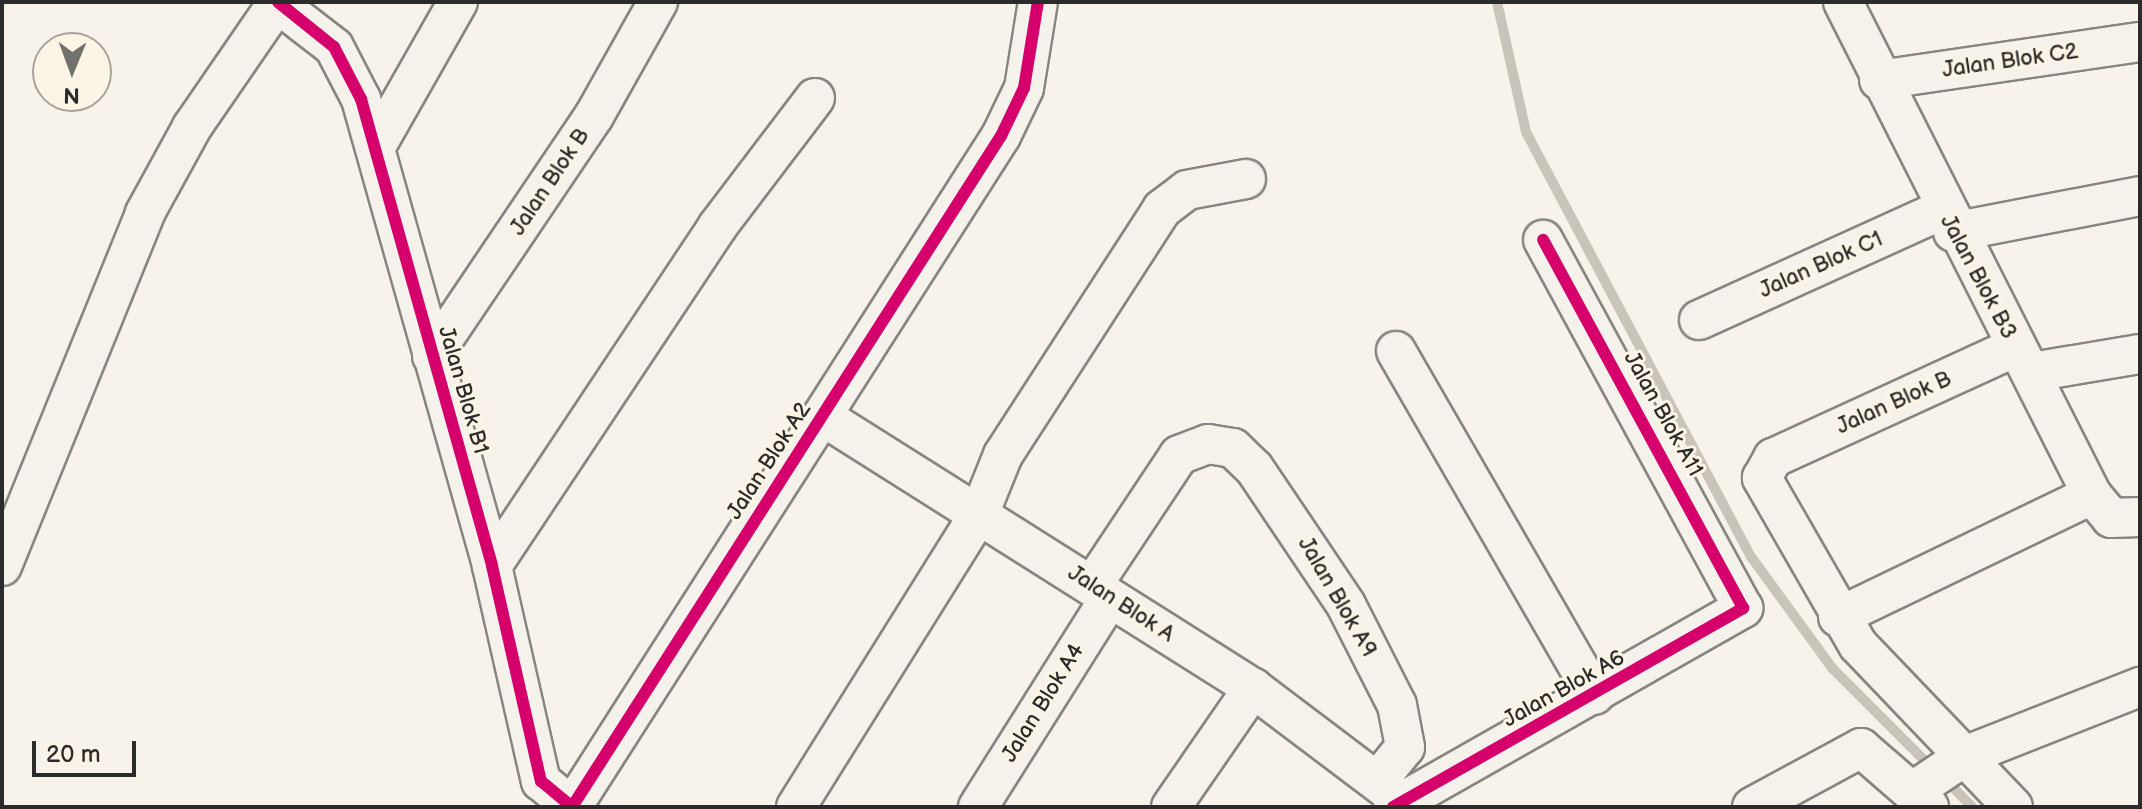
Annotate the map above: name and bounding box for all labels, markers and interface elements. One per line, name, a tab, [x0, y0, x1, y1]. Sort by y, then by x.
north arrow	[32, 32, 112, 112]
street label: Jalan Blok C2	[1940, 38, 2080, 84]
text: N	[63, 81, 80, 108]
street label: Jalan Blok B	[505, 124, 595, 240]
street label: Jalan Blok B3	[1934, 210, 2022, 344]
street label: Jalan Blok C1	[1755, 226, 1887, 304]
street label: Jalan Blok B1	[432, 323, 494, 457]
street label: Jalan Blok A11	[1618, 347, 1708, 481]
street label: Jalan Blok B	[1832, 366, 1956, 440]
street label: Jalan Blok A2	[721, 397, 817, 525]
street label: Jalan Blok A9	[1292, 532, 1382, 662]
street label: Jalan Blok A	[1063, 560, 1179, 648]
street label: Jalan Blok A4	[996, 639, 1090, 767]
street label: Jalan Blok A6	[1499, 645, 1629, 733]
scale bar	[36, 725, 140, 775]
text: 20 m	[46, 740, 101, 769]

